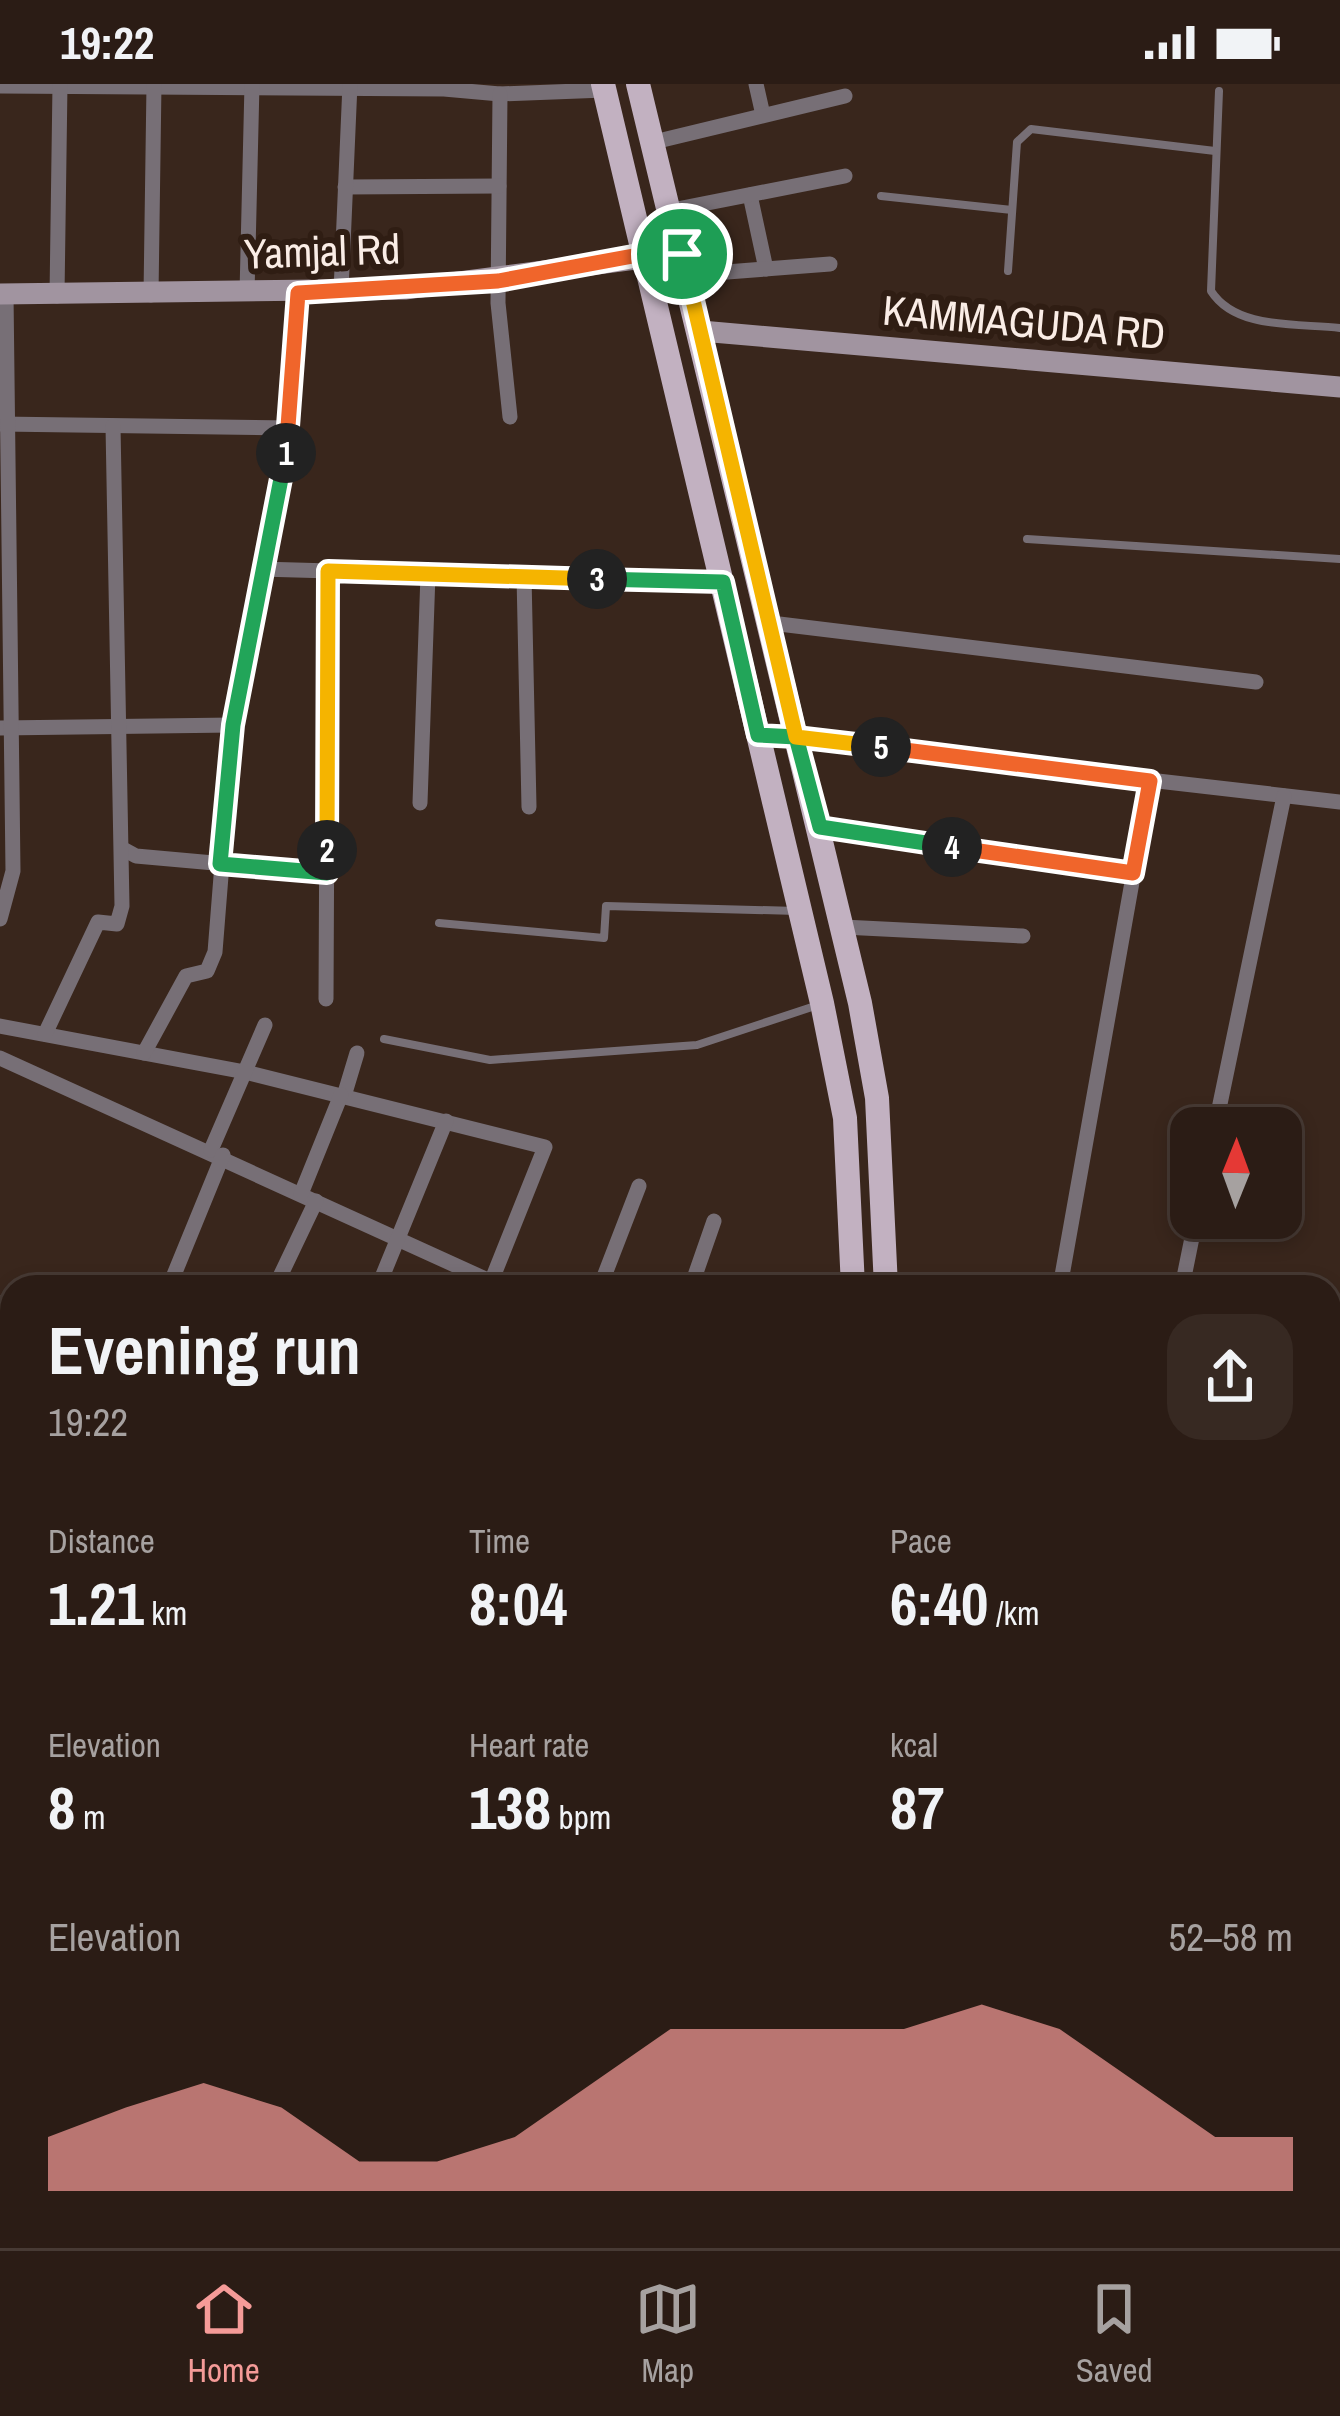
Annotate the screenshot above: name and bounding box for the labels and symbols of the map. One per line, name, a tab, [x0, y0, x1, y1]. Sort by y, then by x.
pin	[631, 203, 733, 305]
street label: Yamjal Rd	[243, 220, 401, 282]
street label: KAMMAGUDA RD	[880, 282, 1168, 362]
pin: 1	[256, 423, 316, 483]
pin: 3	[567, 549, 627, 609]
pin: 5	[851, 717, 911, 777]
pin: 4	[922, 817, 982, 877]
pin: 2	[297, 820, 357, 880]
north arrow	[1170, 1107, 1302, 1239]

